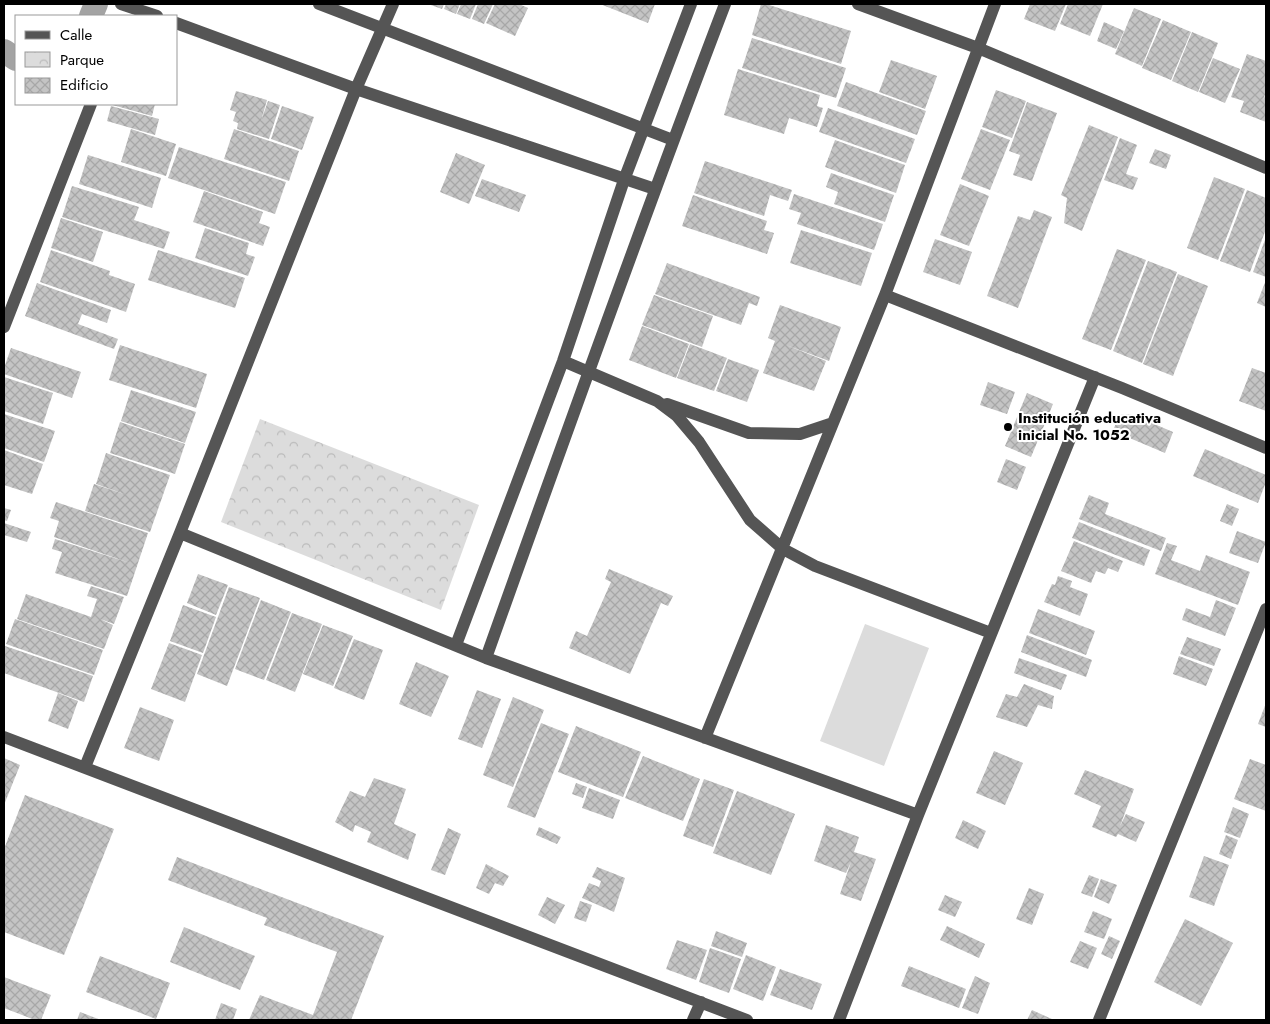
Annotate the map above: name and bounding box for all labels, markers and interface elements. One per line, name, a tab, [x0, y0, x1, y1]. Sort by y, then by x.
legend	[15, 15, 178, 105]
text: Calle	[60, 24, 92, 46]
text: Parque	[60, 49, 104, 71]
text: Edificio	[60, 74, 108, 96]
place label: Institución educativa inicial No. 1052	[1018, 407, 1161, 446]
marker: Institución educativa inicial No. 1052	[1002, 421, 1014, 433]

